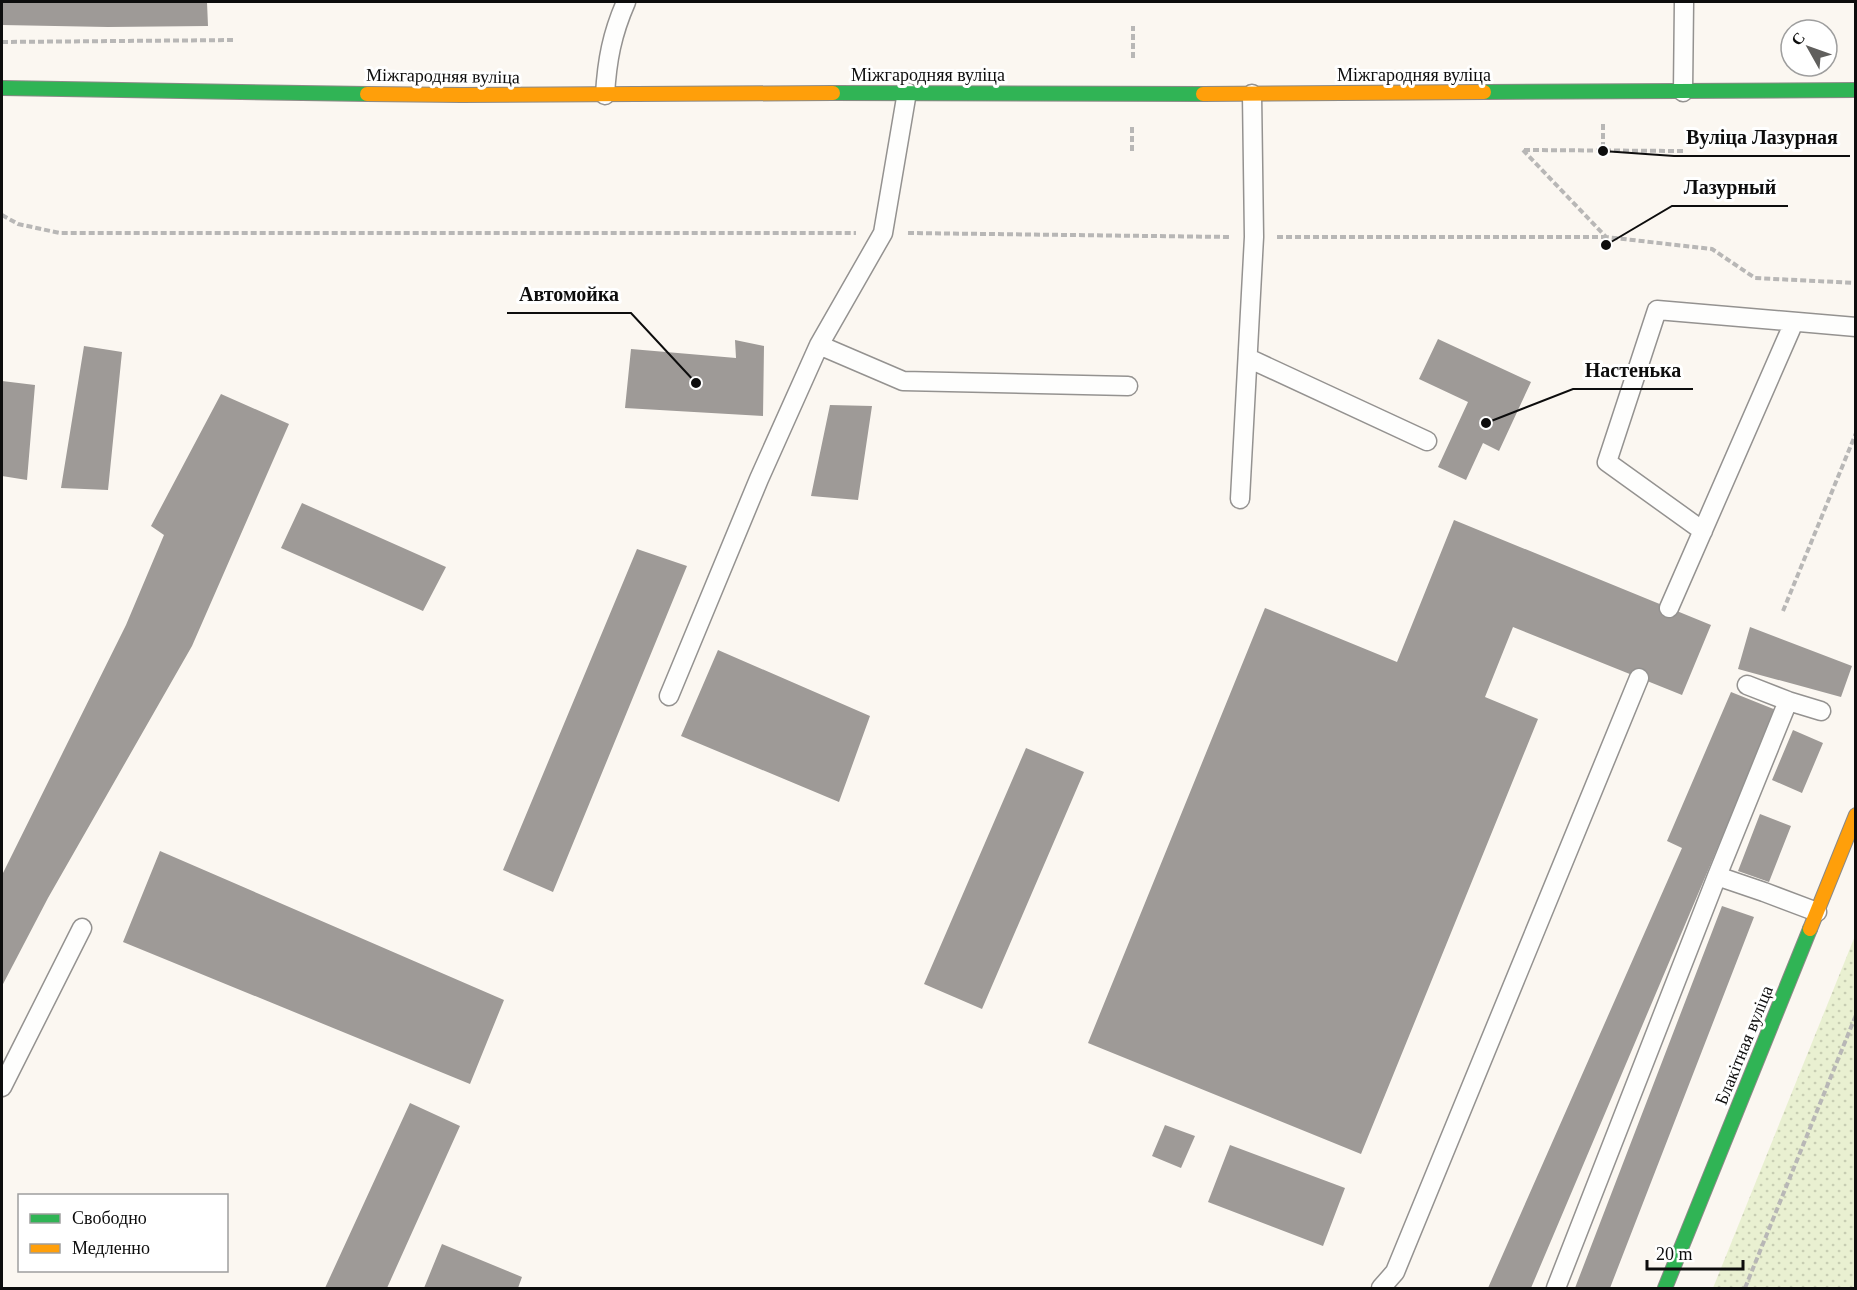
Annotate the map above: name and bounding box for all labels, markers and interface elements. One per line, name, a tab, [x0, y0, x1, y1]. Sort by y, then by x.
north arrow	[1779, 18, 1839, 78]
text: С	[1788, 29, 1808, 49]
street label: Міжгародняя вуліца	[366, 65, 520, 87]
street label: Міжгародняя вуліца	[851, 65, 1005, 85]
street label: Міжгародняя вуліца	[1337, 65, 1491, 85]
callout: Вуліца Лазурная	[1674, 118, 1850, 156]
text: Вуліца Лазурная	[1686, 126, 1838, 149]
callout: Лазурный	[1672, 168, 1788, 206]
text: Лазурный	[1684, 176, 1776, 199]
callout: Автомойка	[507, 275, 631, 313]
text: Автомойка	[519, 283, 619, 305]
callout: Настенька	[1573, 351, 1693, 389]
text: Настенька	[1585, 359, 1681, 381]
street label: Блакітная вуліца	[1711, 982, 1777, 1108]
legend	[18, 1194, 228, 1272]
text: Свободно	[72, 1208, 147, 1228]
scale bar	[1647, 1233, 1743, 1271]
text: Медленно	[72, 1238, 150, 1258]
text: 20 m	[1656, 1244, 1693, 1264]

